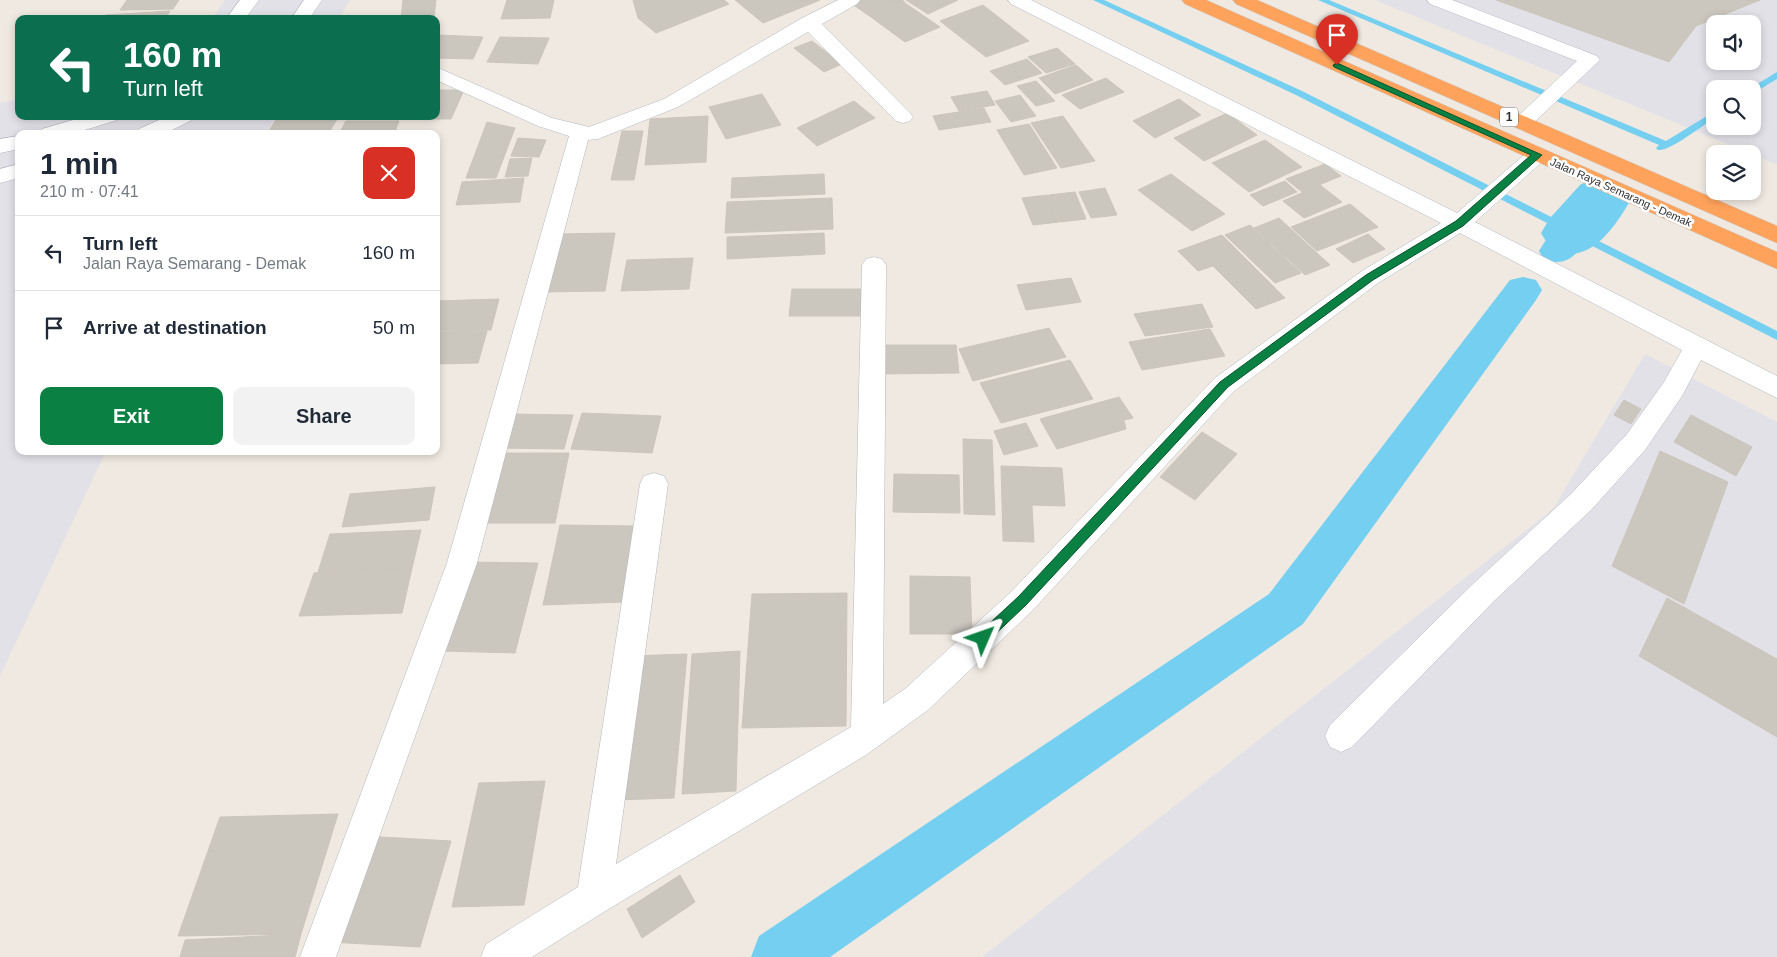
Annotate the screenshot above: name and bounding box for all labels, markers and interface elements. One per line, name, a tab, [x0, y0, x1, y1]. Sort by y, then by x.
pin	[1316, 14, 1358, 65]
map controls	[1706, 15, 1761, 200]
button: sound	[1706, 15, 1761, 70]
icon: arrive	[1323, 21, 1351, 49]
icon: left	[40, 35, 105, 100]
text: 160 m	[123, 35, 222, 74]
text: Turn left	[123, 76, 203, 101]
button: search	[1706, 80, 1761, 135]
road number: 1	[1500, 108, 1518, 126]
button: layers	[1706, 145, 1761, 200]
text: 1 min	[40, 147, 118, 180]
button: close	[363, 147, 415, 199]
street label: Jalan Raya Semarang - Demak	[1548, 155, 1694, 229]
text: 210 m · 07:41	[40, 183, 139, 200]
text: Turn left	[83, 233, 158, 254]
icon: left	[40, 239, 68, 267]
text: 160 m	[362, 242, 415, 263]
text: Jalan Raya Semarang - Demak	[83, 255, 306, 272]
icon: arrive	[40, 314, 68, 342]
text: Arrive at destination	[83, 317, 267, 338]
text: 50 m	[373, 317, 415, 338]
button: Exit	[40, 387, 223, 445]
button: Share	[233, 387, 415, 445]
position arrow	[956, 611, 1008, 663]

